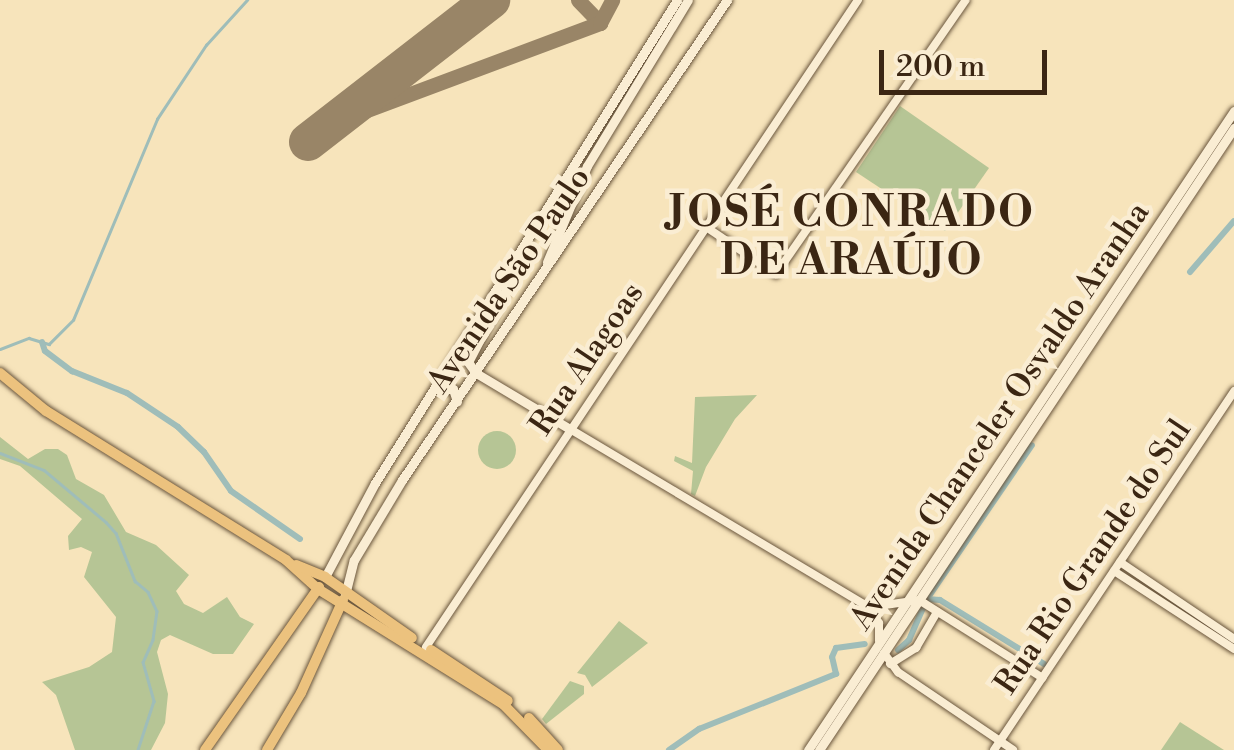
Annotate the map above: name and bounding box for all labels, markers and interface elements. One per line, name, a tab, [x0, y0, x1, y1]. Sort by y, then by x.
scale bar	[884, 30, 1052, 92]
text: 200 m	[896, 48, 985, 86]
street label: Avenida São Paulo	[419, 160, 599, 400]
district label: JOSÉ CONRADO DE ARAÚJO	[669, 189, 1035, 288]
street label: Avenida Chanceler Osvaldo Aranha	[842, 195, 1158, 637]
street label: Rua Alagoas	[522, 276, 652, 442]
street label: Rua Rio Grande do Sul	[987, 413, 1199, 701]

